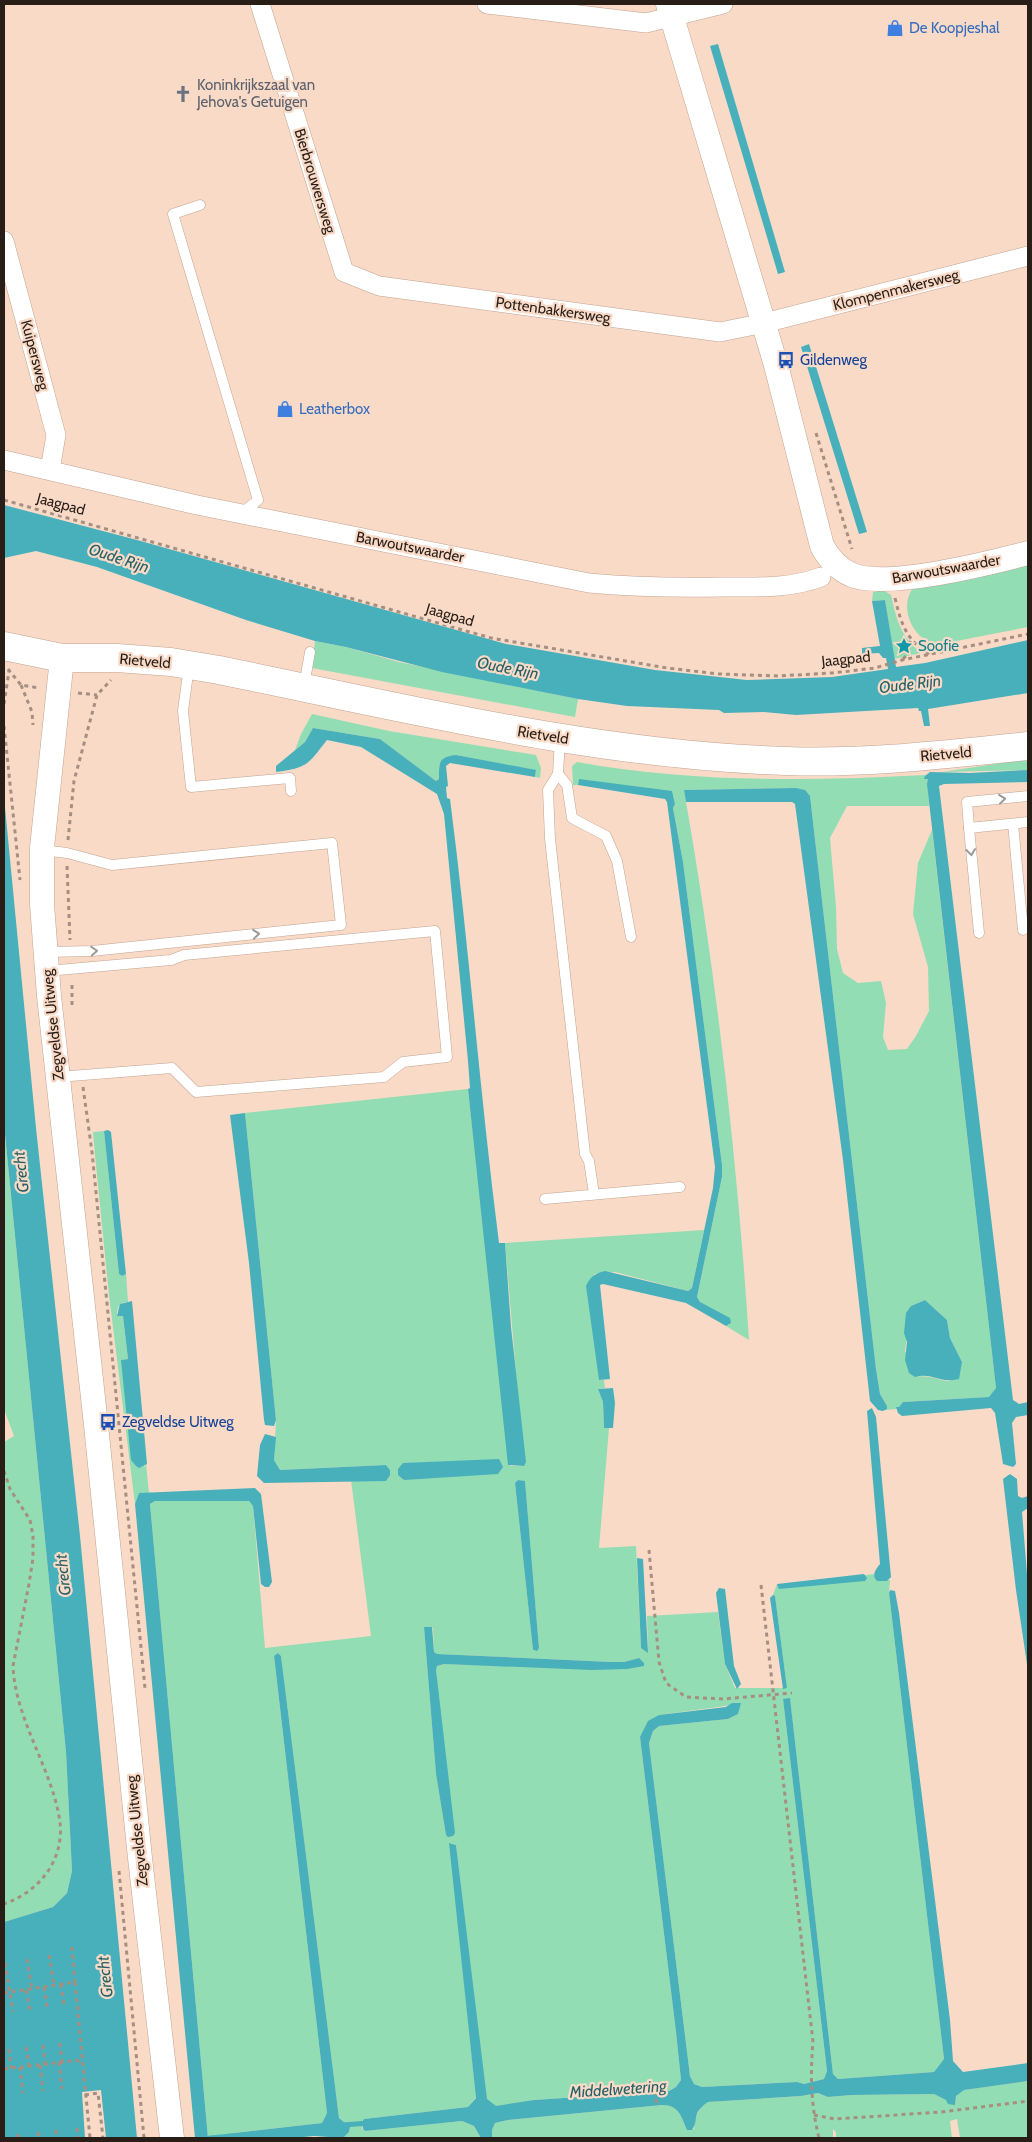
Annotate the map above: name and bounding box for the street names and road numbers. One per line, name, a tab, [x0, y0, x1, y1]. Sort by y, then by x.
street label: Bierbrouwersweg	[290, 126, 340, 236]
street label: Klompenmakersweg	[831, 266, 961, 314]
street label: Pottenbakkersweg	[494, 293, 612, 327]
street label: Kuipersweg	[17, 318, 53, 393]
street label: Jaagpad	[34, 489, 87, 519]
street label: Barwoutswaarder	[355, 528, 466, 566]
street label: Barwoutswaarder	[890, 551, 1002, 587]
street label: Jaagpad	[423, 599, 476, 630]
street label: Jaagpad	[819, 647, 872, 671]
street label: Rietveld	[119, 650, 171, 672]
street label: Rietveld	[516, 722, 570, 748]
street label: Rietveld	[920, 743, 972, 765]
street label: Zegveldse Uitweg	[38, 968, 68, 1082]
street label: Zegveldse Uitweg	[122, 1774, 152, 1888]

